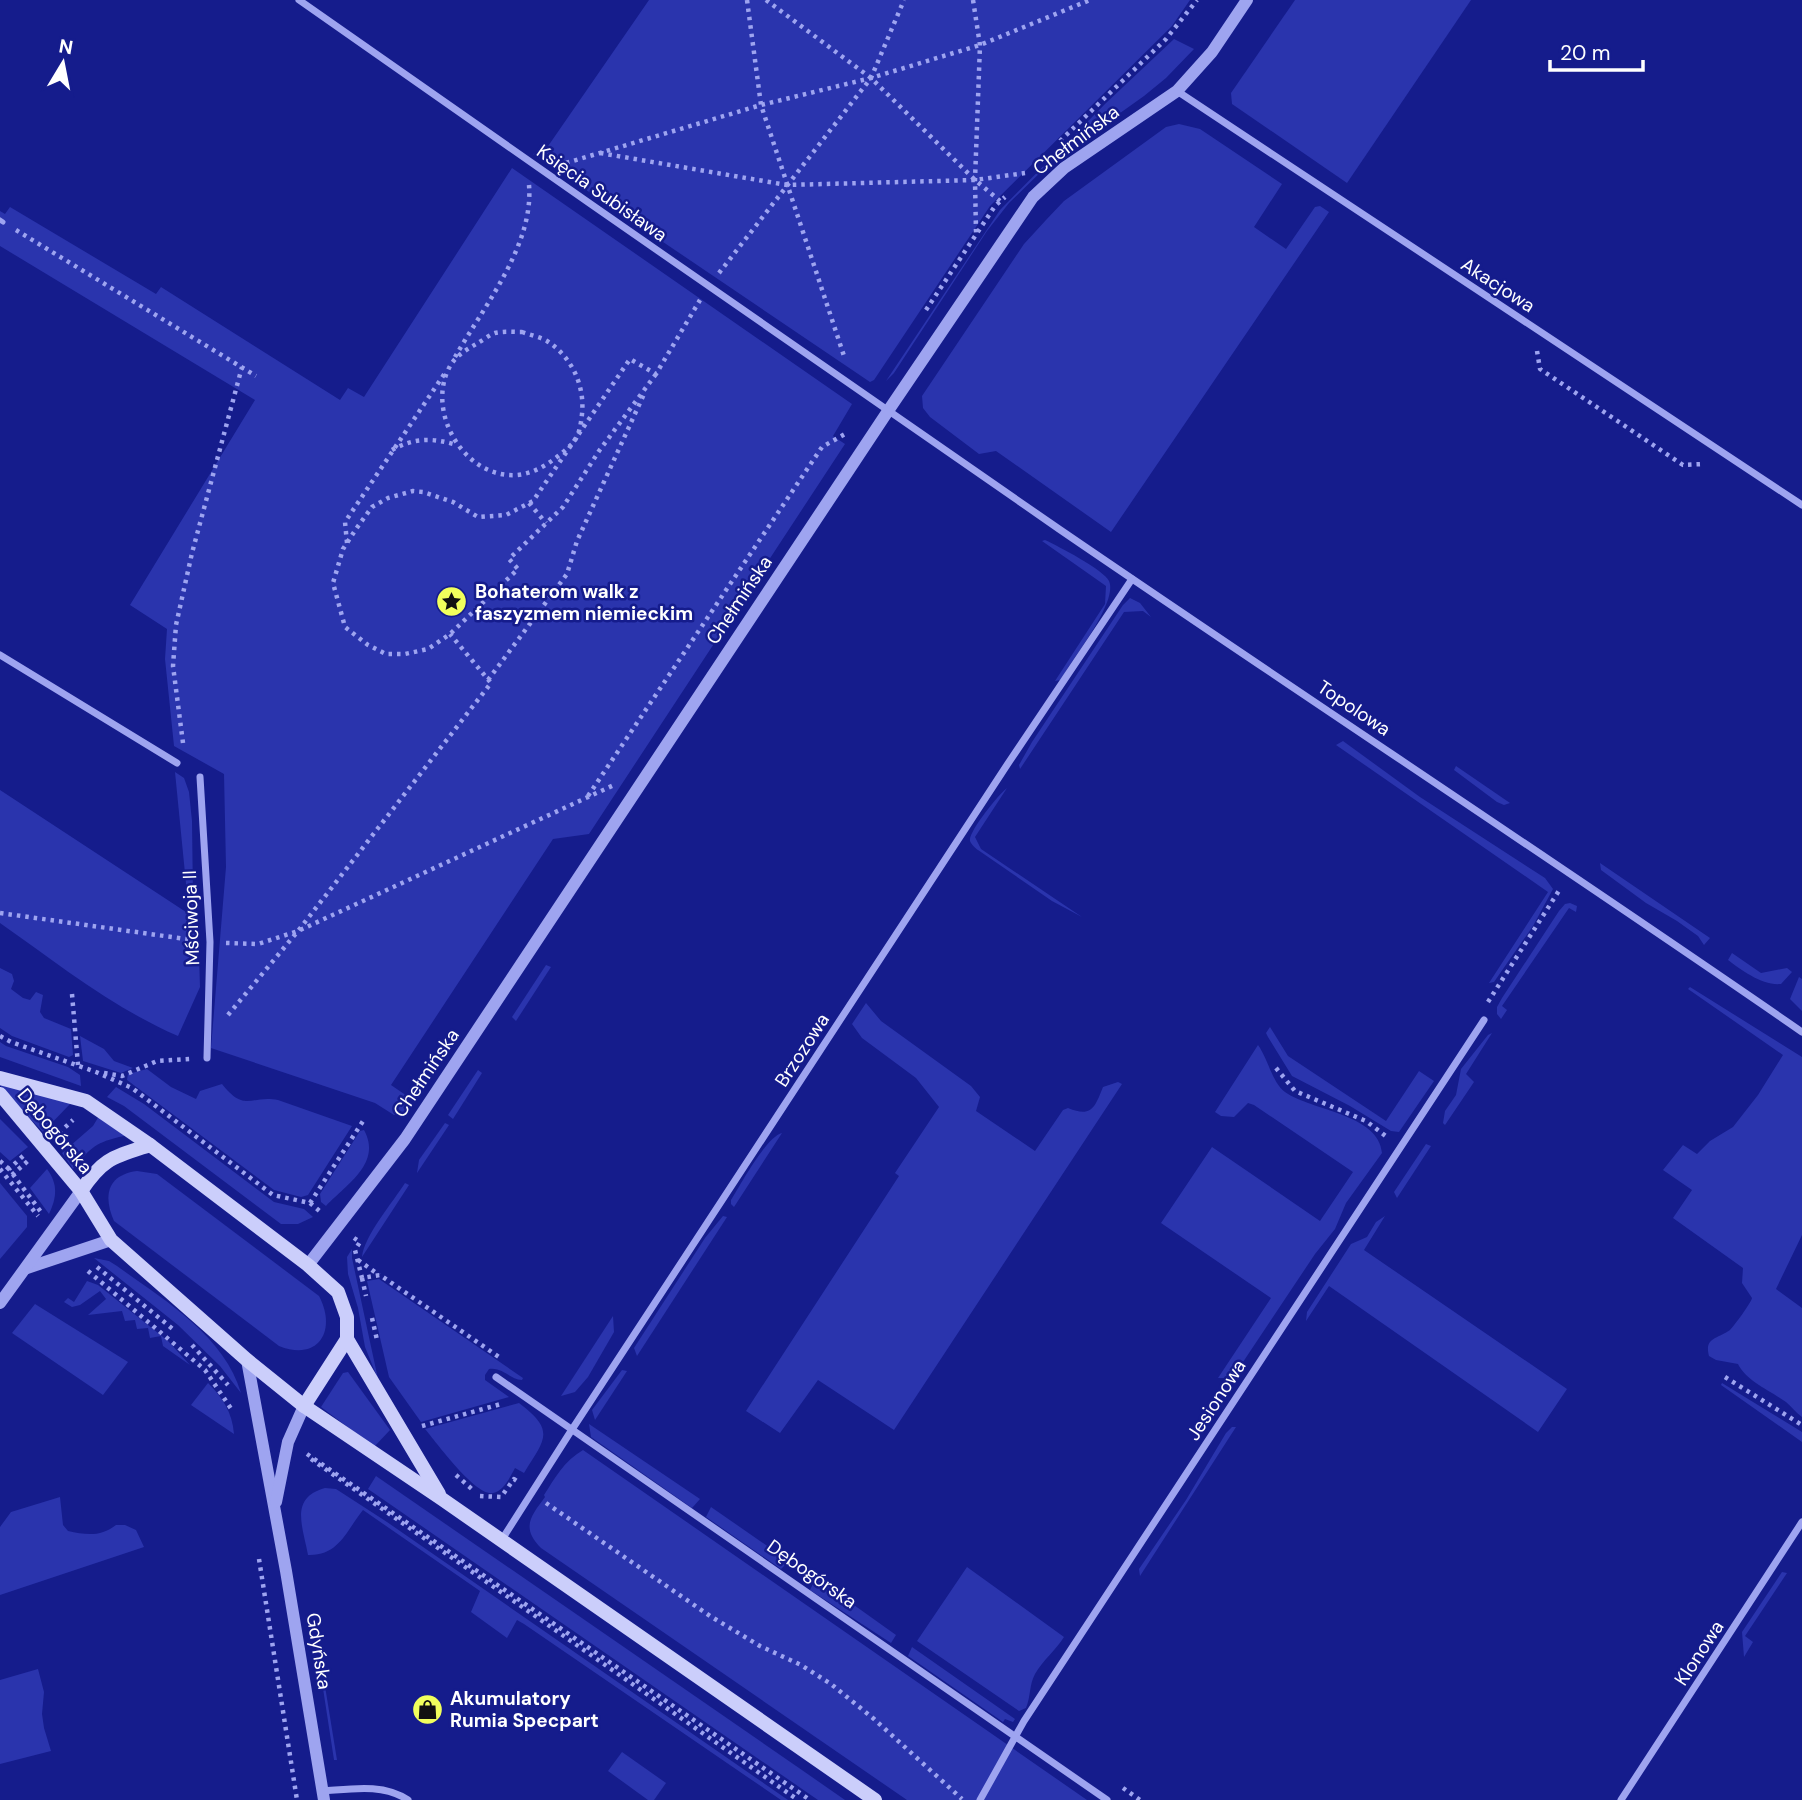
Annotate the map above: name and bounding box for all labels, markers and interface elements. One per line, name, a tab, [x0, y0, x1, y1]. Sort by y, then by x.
north arrow	[28, 28, 98, 98]
scale bar	[1550, 28, 1643, 72]
text: N	[57, 33, 75, 60]
text: 20 m	[1560, 39, 1611, 67]
street label: Chełmińska	[1028, 99, 1124, 181]
street label: Księcia Subisława	[532, 139, 672, 247]
street label: Akacjowa	[1456, 252, 1540, 318]
street label: Chełmińska	[700, 551, 778, 649]
place label: Bohaterom walk z faszyzmem niemieckim	[475, 579, 693, 626]
place icon: Bohaterom walk z faszyzmem niemieckim	[435, 585, 469, 619]
street label: Topolowa	[1313, 674, 1395, 742]
street label: Mściwoja II	[177, 870, 205, 966]
street label: Brzozowa	[769, 1009, 835, 1091]
street label: Chełmińska	[387, 1024, 465, 1122]
street label: Dębogórska	[12, 1083, 98, 1179]
street label: Jesionowa	[1180, 1355, 1252, 1445]
street label: Dębogórska	[762, 1534, 862, 1614]
street label: Gdyńska	[301, 1611, 337, 1691]
street label: Klonowa	[1669, 1616, 1729, 1690]
place label: Akumulatory Rumia Specpart	[450, 1686, 599, 1733]
shop icon: Akumulatory Rumia Specpart	[410, 1692, 444, 1726]

